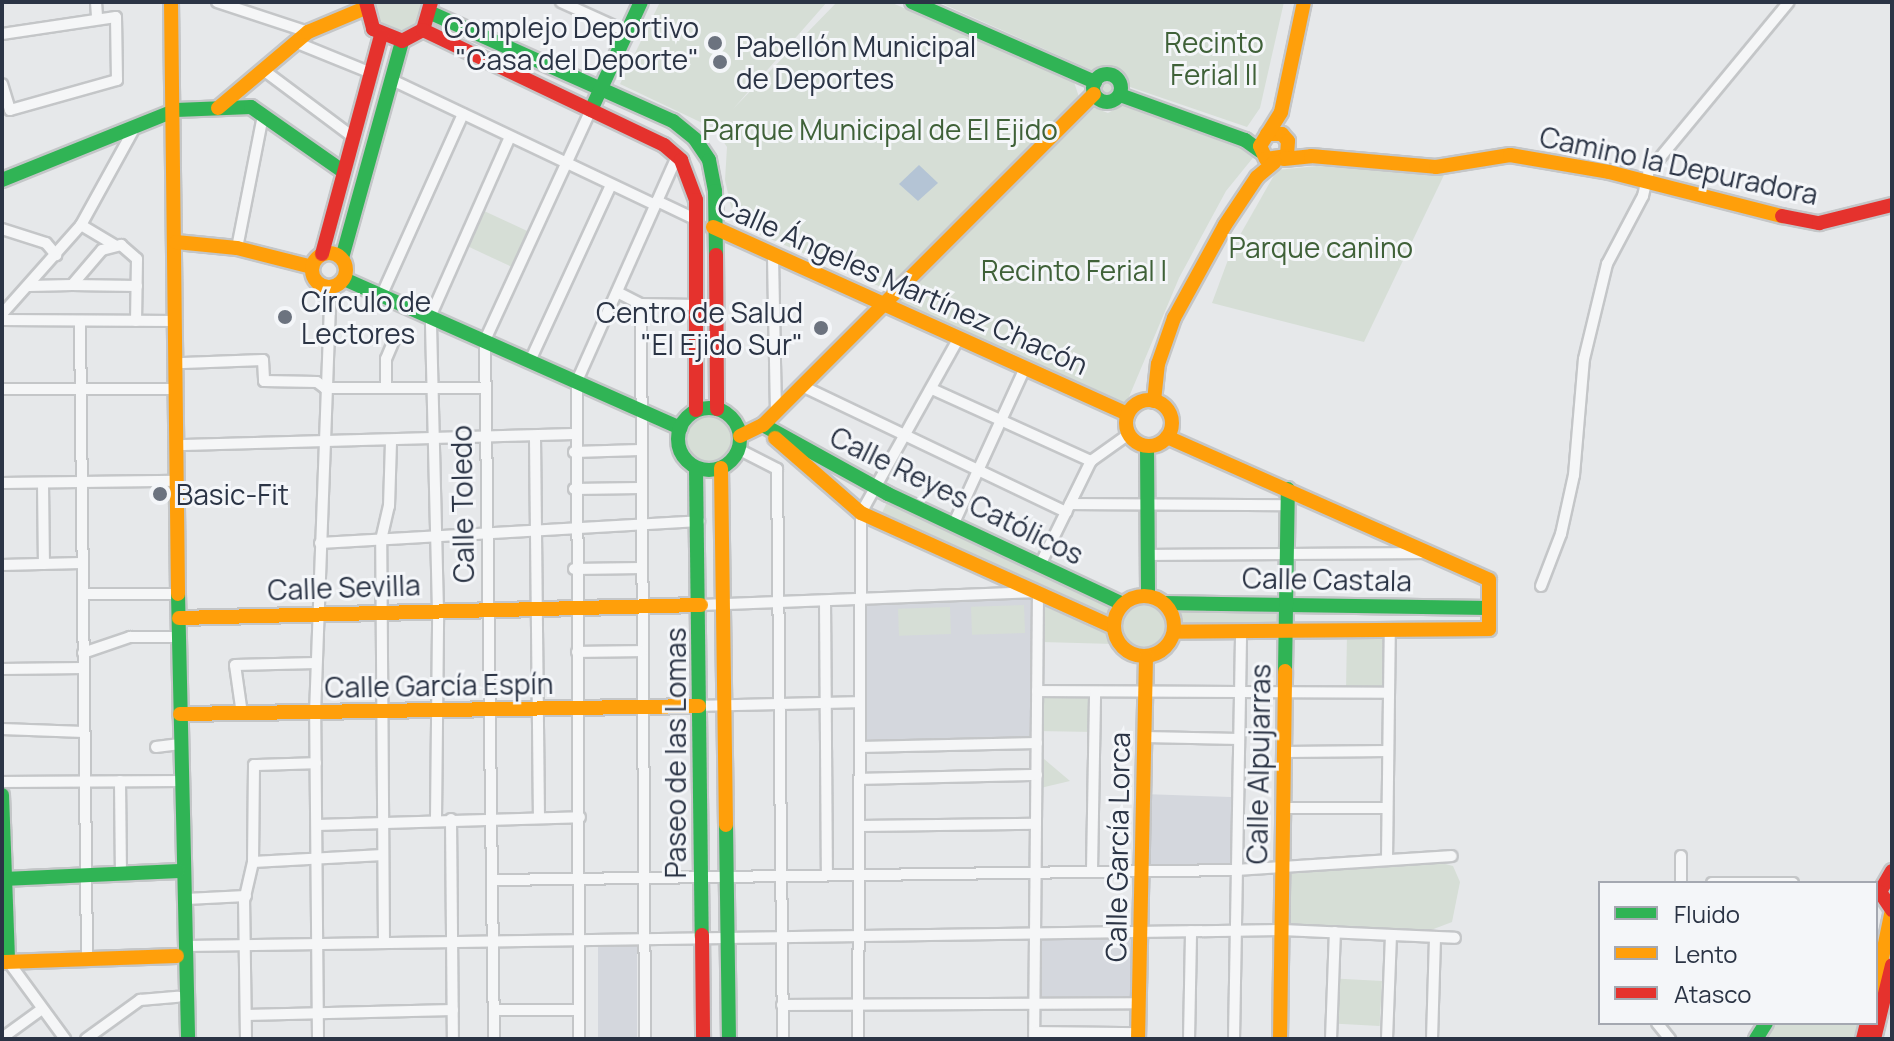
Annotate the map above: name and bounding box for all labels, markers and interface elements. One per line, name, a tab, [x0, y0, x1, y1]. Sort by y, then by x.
place label: Complejo Deportivo "Casa del Deporte"	[444, 10, 699, 76]
park label: Recinto Ferial II	[1164, 25, 1264, 91]
place label: Pabellón Municipal de Deportes	[736, 29, 976, 95]
marker: Complejo Deportivo "Casa del Deporte"	[706, 34, 724, 52]
marker: Pabellón Municipal de Deportes	[711, 53, 729, 71]
park label: Parque Municipal de El Ejido	[702, 112, 1058, 146]
street label: Camino la Depuradora	[1537, 119, 1821, 211]
street label: Calle Ángeles Martínez Chacón	[713, 187, 1093, 381]
park label: Parque canino	[1229, 230, 1413, 264]
park label: Recinto Ferial I	[981, 253, 1167, 287]
place label: Círculo de Lectores	[301, 284, 431, 350]
place label: Centro de Salud "El Ejido Sur"	[596, 295, 803, 361]
marker: Círculo de Lectores	[276, 308, 294, 326]
marker: Centro de Salud "El Ejido Sur"	[810, 317, 832, 339]
street label: Calle Reyes Católicos	[825, 419, 1089, 571]
street label: Calle Toledo	[444, 425, 480, 583]
place label: Basic-Fit	[176, 477, 289, 511]
marker: Basic-Fit	[151, 485, 169, 503]
street label: Calle Castala	[1242, 561, 1412, 597]
street label: Calle Sevilla	[267, 568, 421, 606]
street label: Paseo de las Lomas	[658, 628, 692, 878]
street label: Calle Alpujarras	[1239, 663, 1277, 865]
street label: Calle García Espín	[324, 666, 554, 704]
street label: Calle García Lorca	[1098, 732, 1136, 962]
legend	[1598, 881, 1878, 1025]
text: Fluido	[1674, 897, 1740, 930]
text: Lento	[1674, 937, 1738, 970]
text: Atasco	[1674, 977, 1751, 1010]

